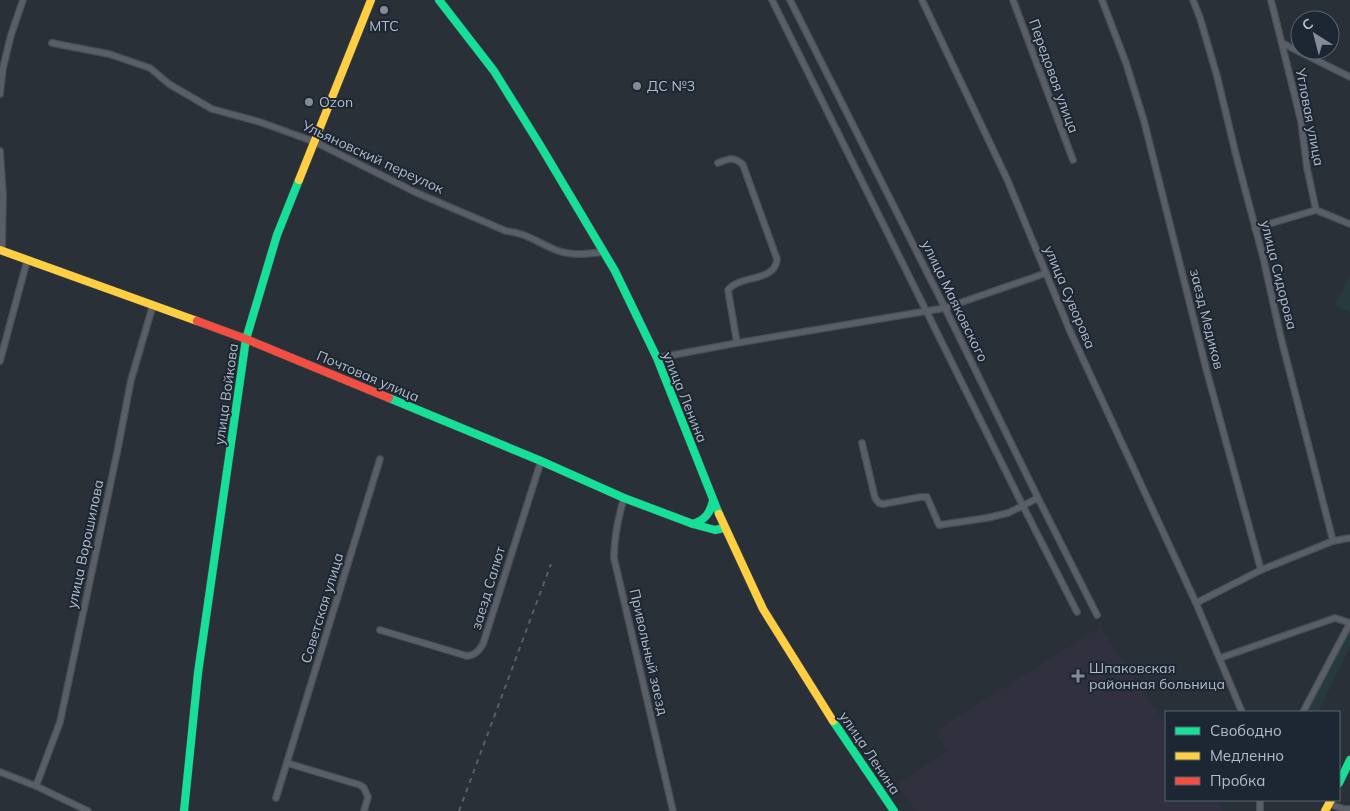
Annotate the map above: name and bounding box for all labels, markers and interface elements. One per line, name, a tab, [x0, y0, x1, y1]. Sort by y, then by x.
marker: МТС	[378, 4, 390, 16]
north arrow	[1290, 10, 1340, 60]
text: С	[1298, 14, 1317, 35]
place label: МТС	[369, 17, 399, 35]
street label: Передовая улица	[1025, 17, 1083, 135]
street label: Угловая улица	[1291, 66, 1328, 167]
place label: ДС №3	[647, 77, 695, 95]
marker: ДС №3	[631, 80, 643, 92]
place label: Ozon	[319, 93, 353, 111]
marker: Ozon	[303, 96, 315, 108]
street label: Ульяновский переулок	[298, 116, 447, 198]
street label: улица Сидорова	[1257, 218, 1301, 332]
street label: улица Маяковского	[918, 237, 992, 365]
street label: улица Суворова	[1040, 243, 1100, 351]
street label: заезд Медиков	[1186, 267, 1228, 371]
street label: улица Войкова	[210, 342, 242, 446]
street label: Почтовая улица	[314, 346, 422, 406]
street label: улица Ленина	[659, 349, 711, 445]
street label: улица Ворошилова	[63, 478, 107, 610]
street label: заезд Салют	[467, 543, 509, 632]
street label: Советская улица	[297, 550, 347, 666]
street label: Привольный заезд	[626, 587, 672, 717]
place label: Шпаковская районная больница	[1089, 659, 1225, 693]
marker: Шпаковская районная больница	[1071, 669, 1085, 683]
street label: улица Ленина	[836, 708, 904, 798]
legend	[1165, 711, 1340, 801]
text: Свободно	[1210, 721, 1282, 740]
text: Медленно	[1210, 746, 1284, 765]
text: Пробка	[1210, 771, 1265, 790]

